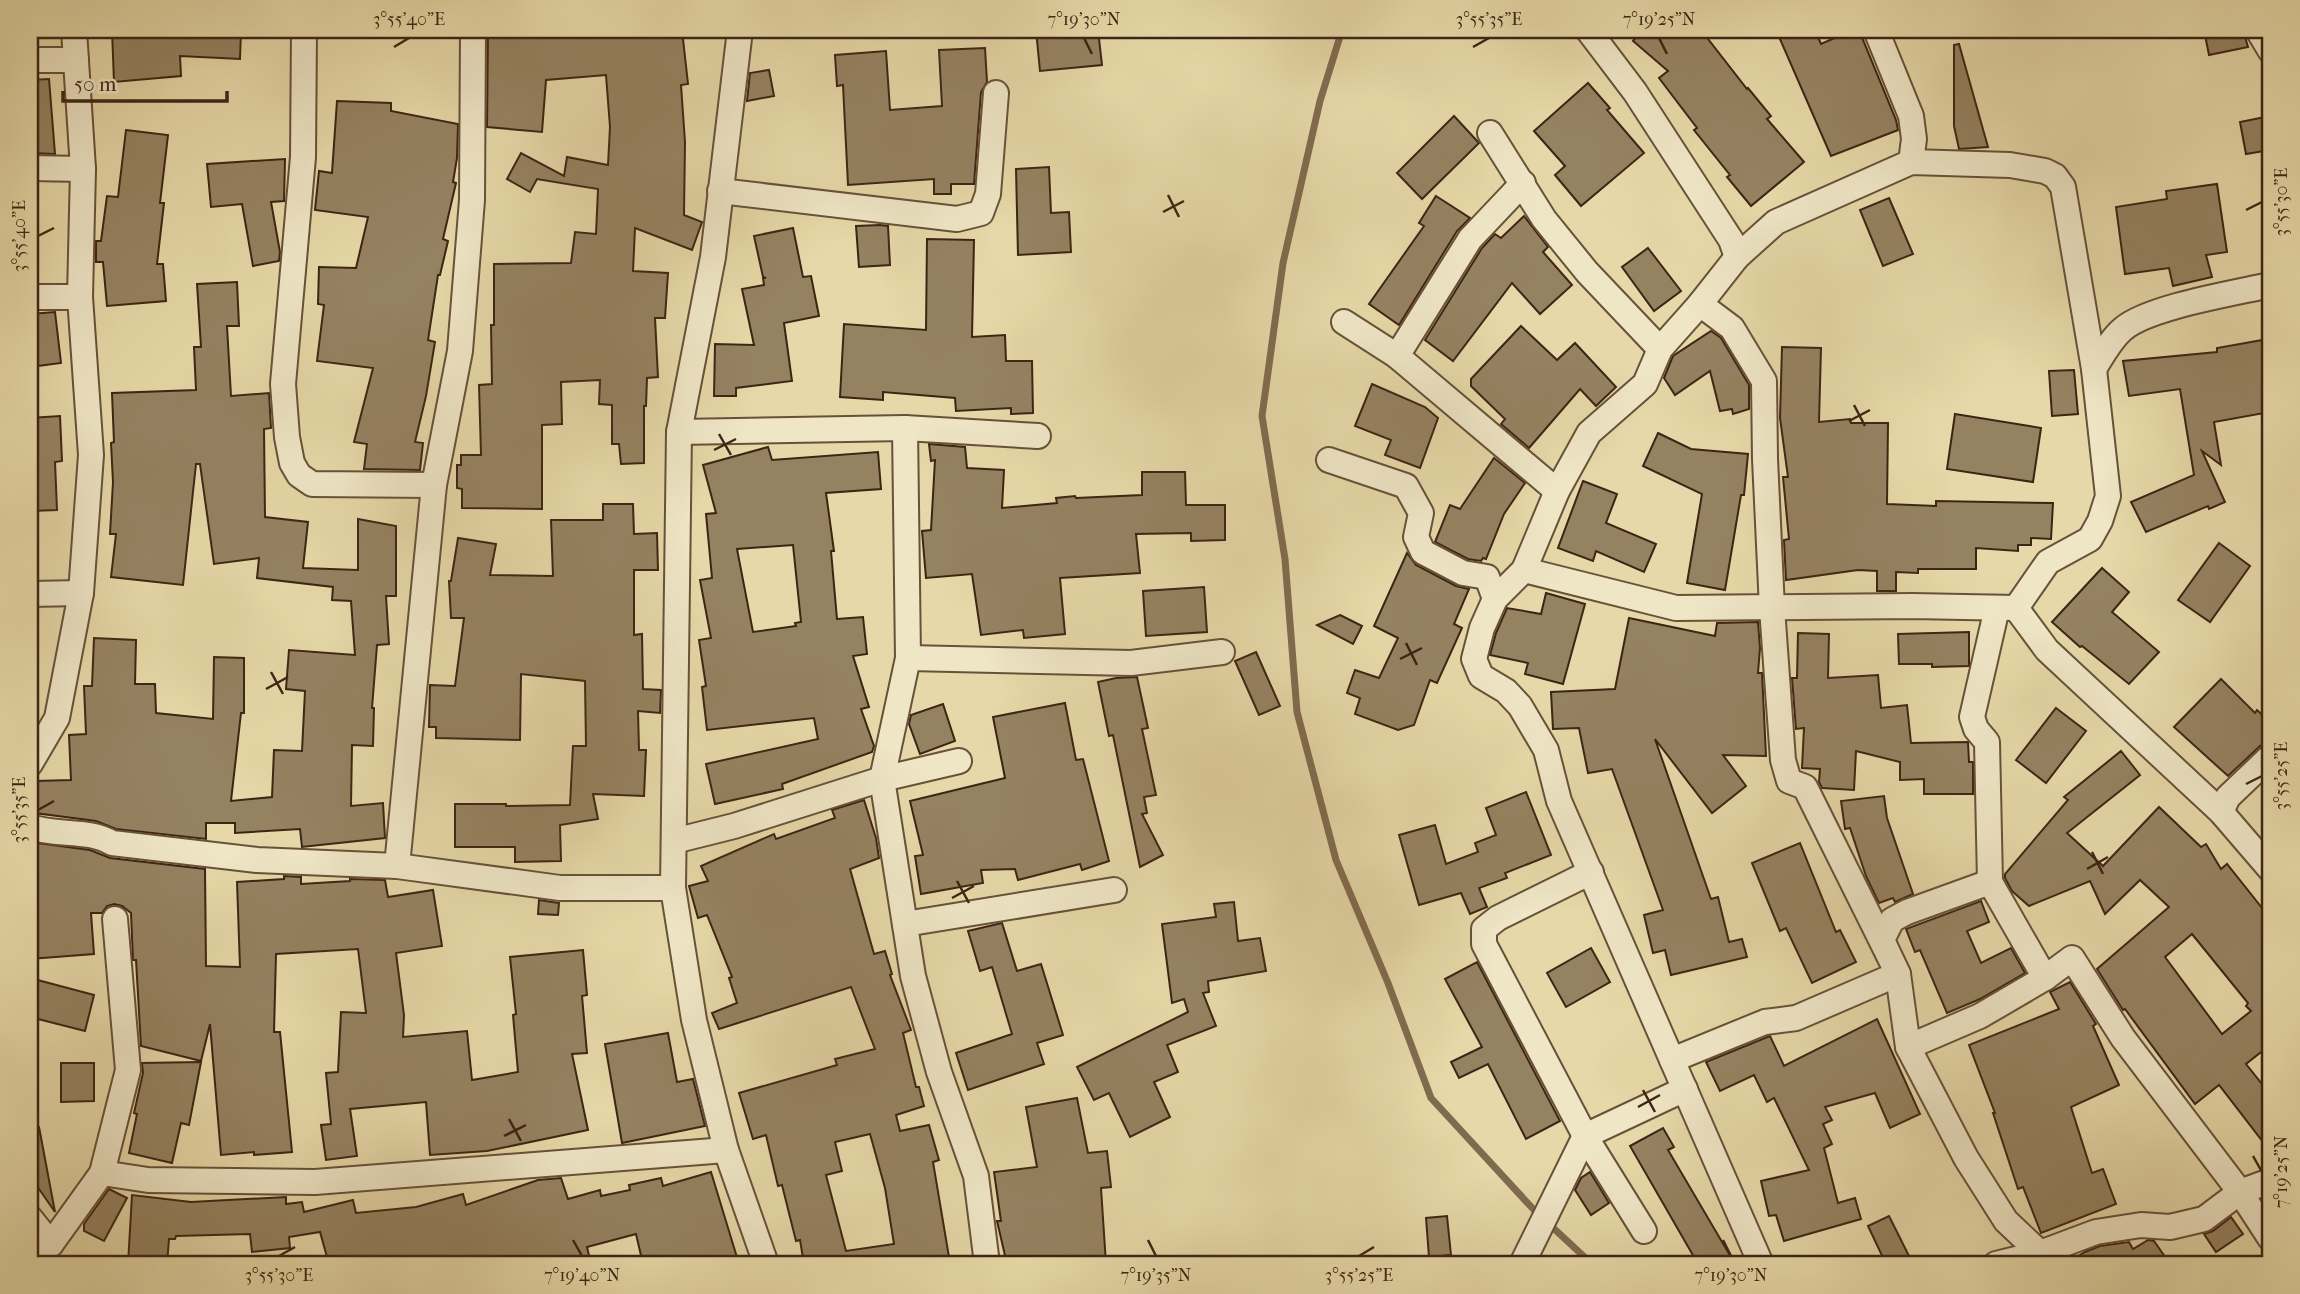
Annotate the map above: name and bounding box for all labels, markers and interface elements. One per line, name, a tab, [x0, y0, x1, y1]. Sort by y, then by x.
text: 3°55'40"E	[373, 9, 445, 30]
text: 7°19'30"N	[1048, 9, 1121, 30]
text: 3°55'35"E	[1456, 9, 1522, 30]
text: 7°19'25"N	[1623, 9, 1696, 30]
scale bar	[63, 60, 228, 104]
text: 50 m	[74, 72, 117, 96]
text: 3°55'30"E	[2271, 168, 2292, 236]
text: 3°55'40"E	[9, 200, 30, 272]
text: 3°55'25"E	[2271, 742, 2292, 810]
text: 3°55'35"E	[9, 777, 30, 843]
text: 7°19'25"N	[2271, 1135, 2292, 1208]
text: 3°55'30"E	[245, 1265, 313, 1286]
text: 7°19'40"N	[544, 1265, 620, 1286]
text: 7°19'35"N	[1121, 1265, 1192, 1286]
text: 3°55'25"E	[1325, 1265, 1393, 1286]
text: 7°19'30"N	[1695, 1265, 1768, 1286]

